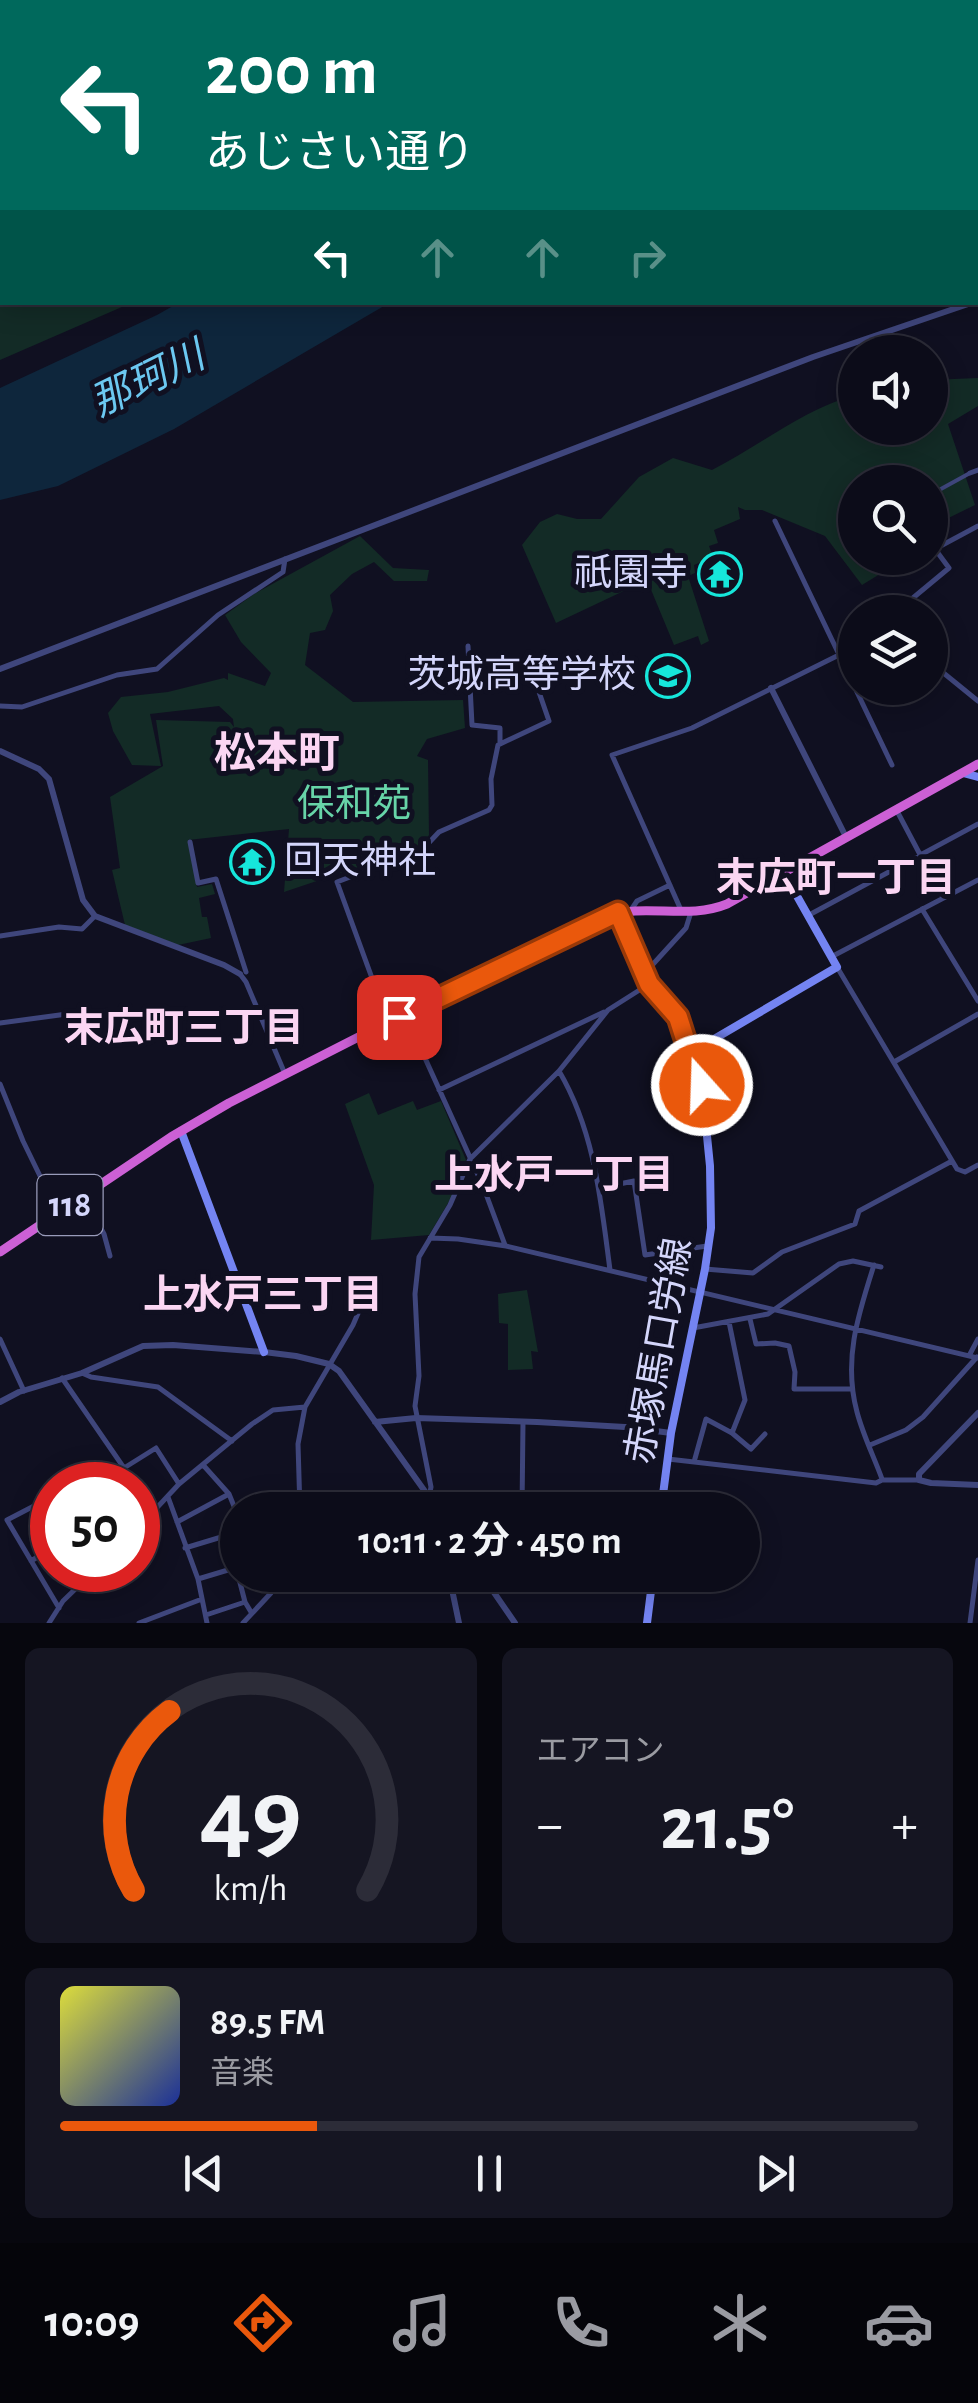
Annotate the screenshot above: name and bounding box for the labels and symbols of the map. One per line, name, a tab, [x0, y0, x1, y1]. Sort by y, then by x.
water label: 那珂川	[85, 334, 214, 424]
temple icon: 祇園寺	[697, 551, 743, 597]
place label: 祇園寺	[574, 553, 688, 593]
school or university icon: 茨城高等学校	[645, 653, 691, 699]
place label: 茨城高等学校	[408, 654, 636, 695]
district label: 松本町	[214, 731, 340, 775]
park label: 保和苑	[297, 783, 411, 824]
temple icon: 回天神社	[229, 839, 275, 885]
place label: 回天神社	[284, 840, 436, 881]
district label: 末広町一丁目	[716, 856, 956, 899]
pin	[357, 975, 442, 1060]
district label: 末広町三丁目	[64, 1006, 304, 1049]
position arrow	[650, 1033, 754, 1137]
district label: 上水戸一丁目	[434, 1154, 674, 1196]
road number: 118	[38, 1175, 102, 1235]
street label: 赤塚馬口労線	[620, 1235, 699, 1467]
district label: 上水戸三丁目	[143, 1274, 383, 1316]
speed limit sign: 50	[30, 1462, 160, 1592]

